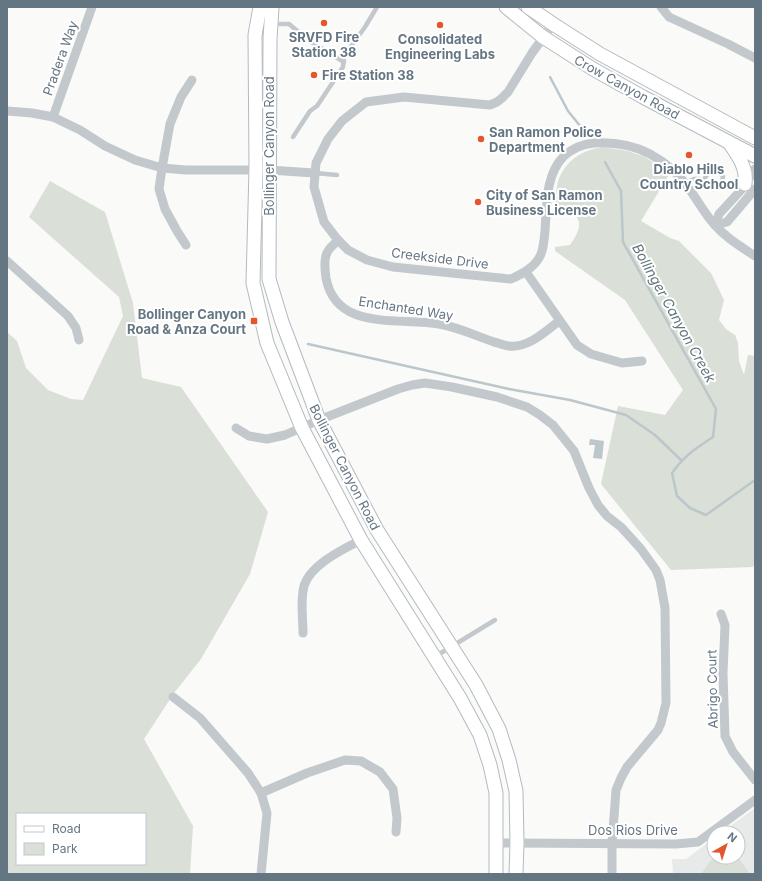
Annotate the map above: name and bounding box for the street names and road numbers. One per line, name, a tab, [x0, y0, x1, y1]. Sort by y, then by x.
street label: Pradera Way	[39, 18, 81, 98]
street label: Crow Canyon Road	[572, 51, 682, 123]
street label: Bollinger Canyon Road	[261, 76, 277, 216]
street label: Creekside Drive	[390, 244, 490, 272]
street label: Enchanted Way	[358, 293, 454, 323]
street label: Bollinger Canyon Road	[306, 401, 384, 533]
street label: Abrigo Court	[703, 649, 721, 729]
street label: Dos Rios Drive	[588, 822, 678, 838]

